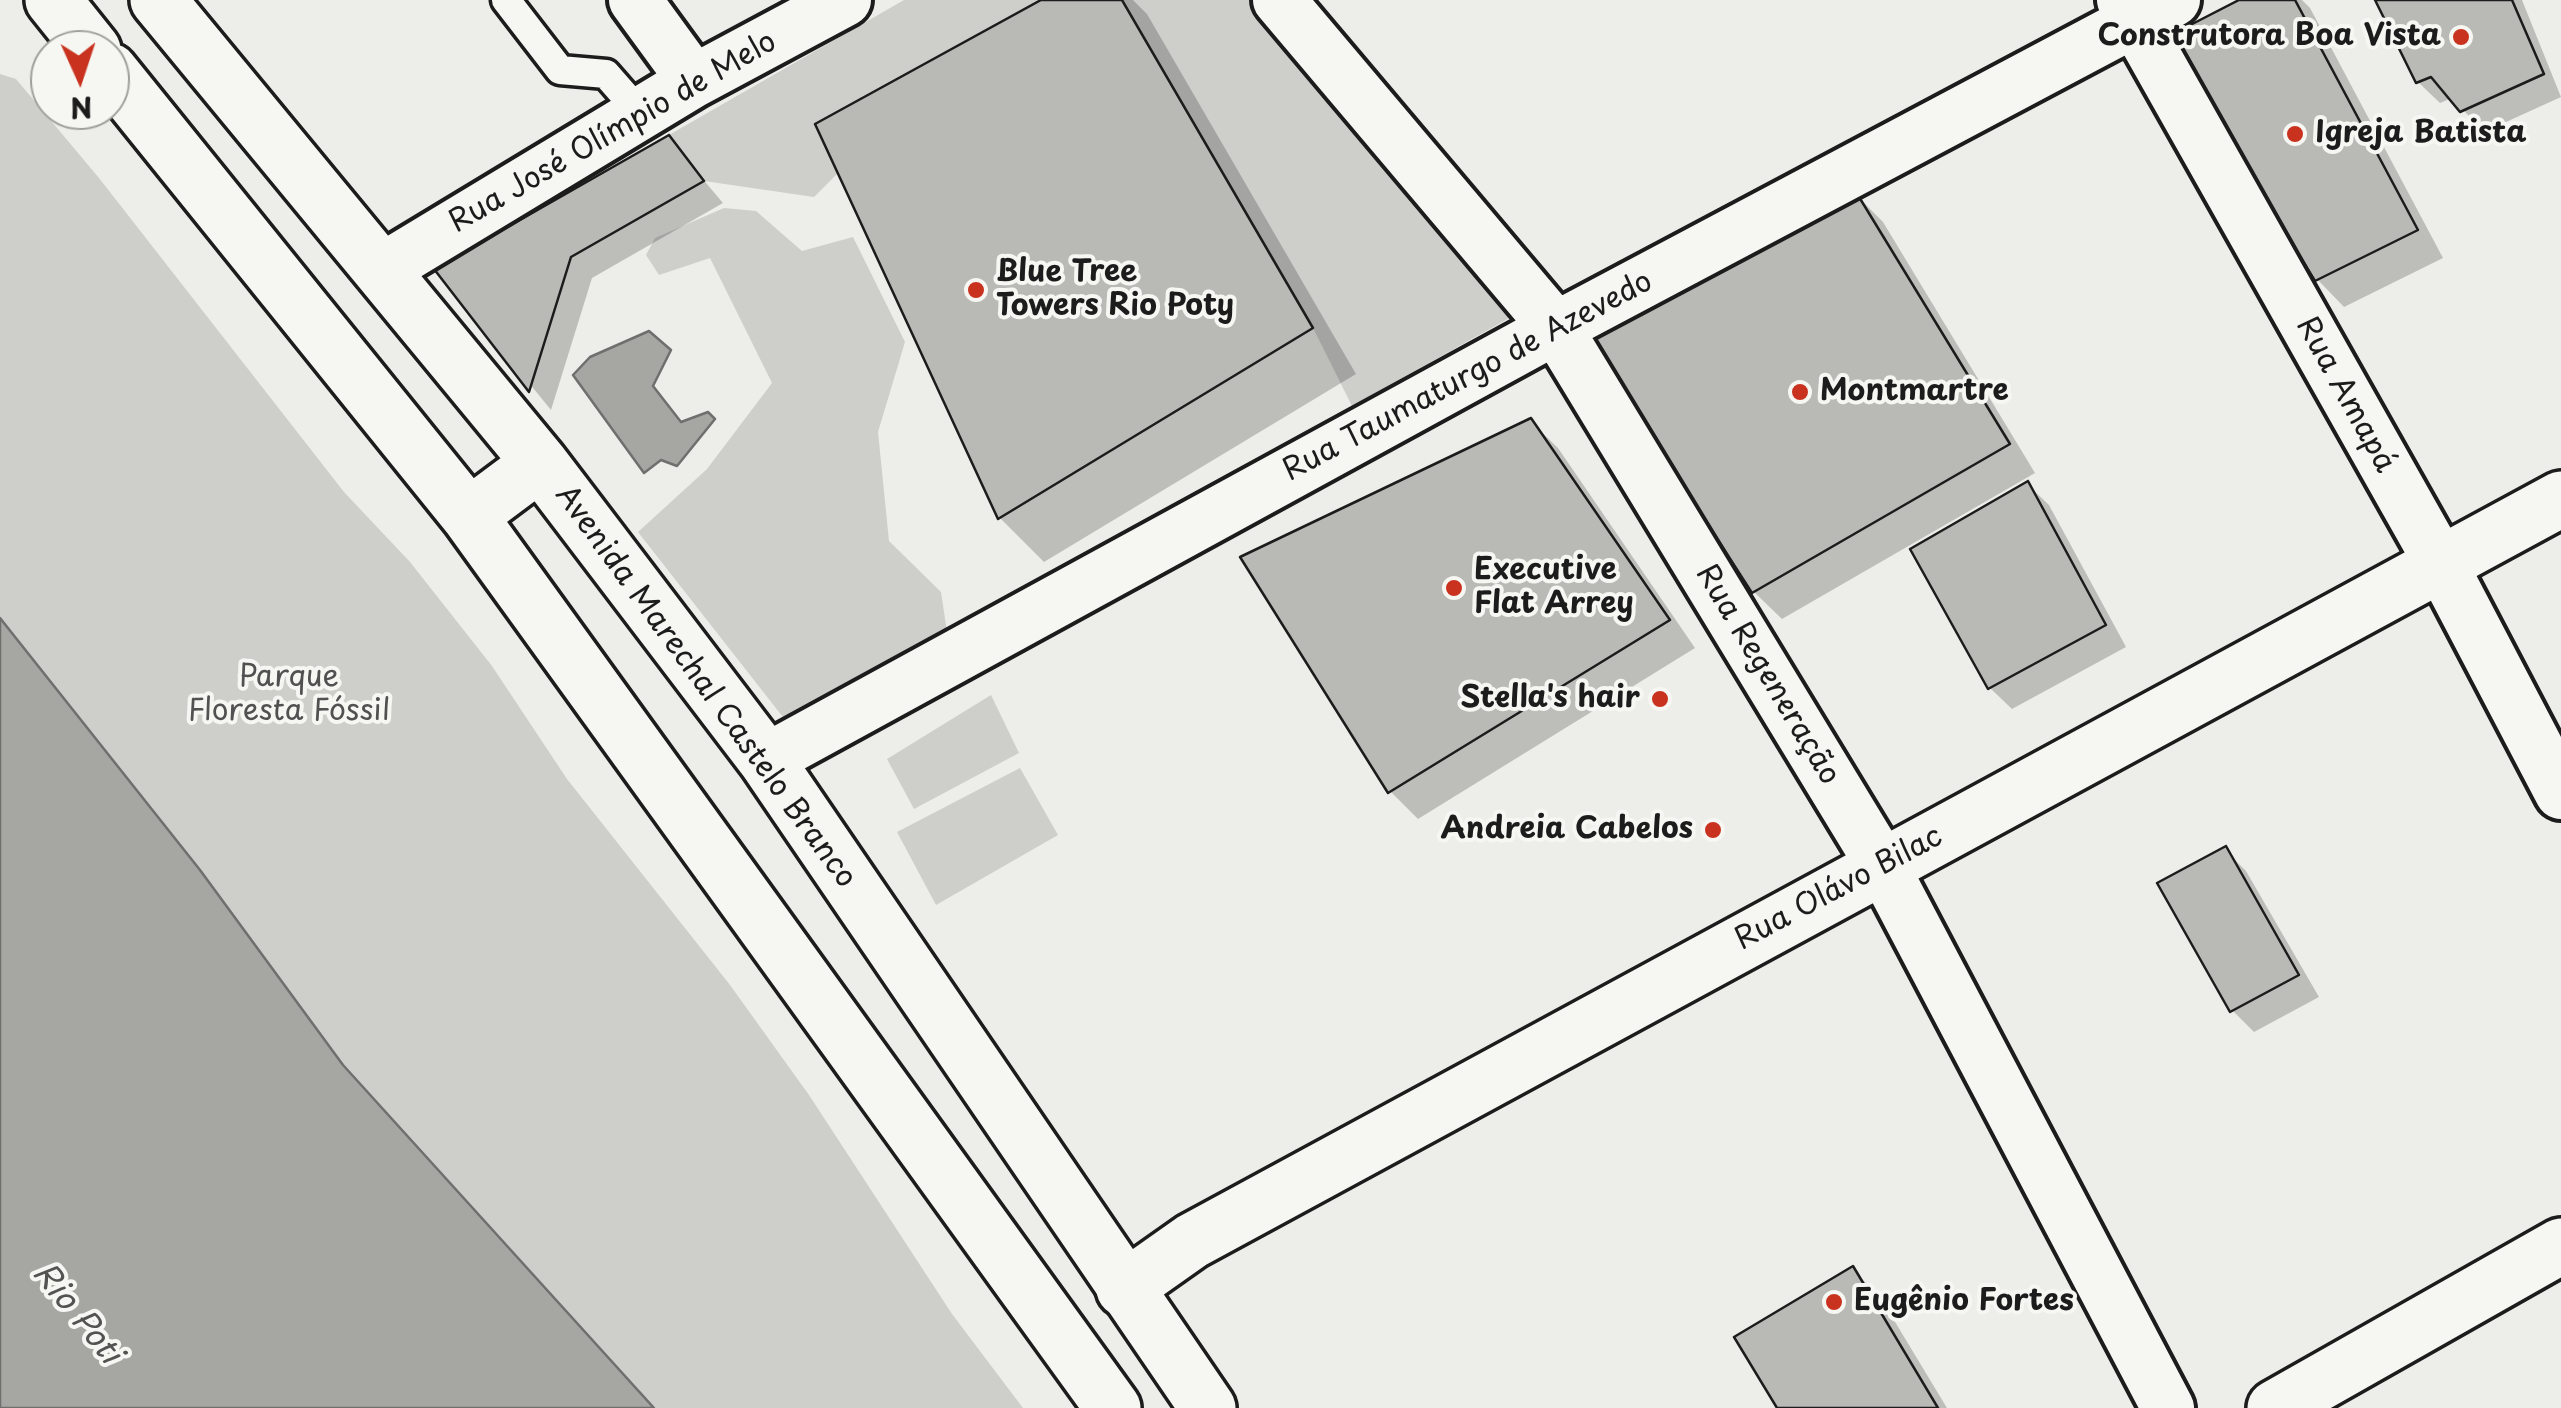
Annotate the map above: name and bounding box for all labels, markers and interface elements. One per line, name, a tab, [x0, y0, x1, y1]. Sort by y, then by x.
place label: Construtora Boa Vista	[2097, 19, 2441, 55]
street label: Rua José Olímpio de Melo	[443, 24, 783, 242]
marker: Construtora Boa Vista	[2450, 26, 2472, 48]
north arrow	[30, 30, 130, 130]
text: N	[69, 86, 94, 131]
place label: Igreja Batista	[2315, 116, 2527, 152]
marker: Igreja Batista	[2284, 123, 2306, 145]
place label: Blue Tree Towers Rio Poty	[996, 255, 1234, 326]
street label: Rua Taumaturgo de Azevedo	[1277, 264, 1659, 490]
marker: Blue Tree Towers Rio Poty	[965, 279, 987, 301]
street label: Rua Amapá	[2288, 311, 2402, 479]
place label: Montmartre	[1820, 374, 2009, 410]
marker: Montmartre	[1789, 381, 1811, 403]
street label: Avenida Marechal Castelo Branco	[547, 479, 863, 895]
place label: Executive Flat Arrey	[1474, 553, 1634, 624]
street label: Rua Regeneração	[1687, 558, 1847, 792]
marker: Executive Flat Arrey	[1443, 577, 1465, 599]
park label: Parque Floresta Fóssil	[188, 660, 390, 730]
place label: Stella's hair	[1460, 681, 1640, 717]
marker: Stella's hair	[1649, 688, 1671, 710]
place label: Andreia Cabelos	[1441, 812, 1693, 848]
marker: Andreia Cabelos	[1702, 819, 1724, 841]
street label: Rua Olávo Bilac	[1729, 819, 1949, 959]
water label: Rio Poti	[24, 1256, 128, 1372]
place label: Eugênio Fortes	[1854, 1284, 2074, 1320]
marker: Eugênio Fortes	[1823, 1291, 1845, 1313]

